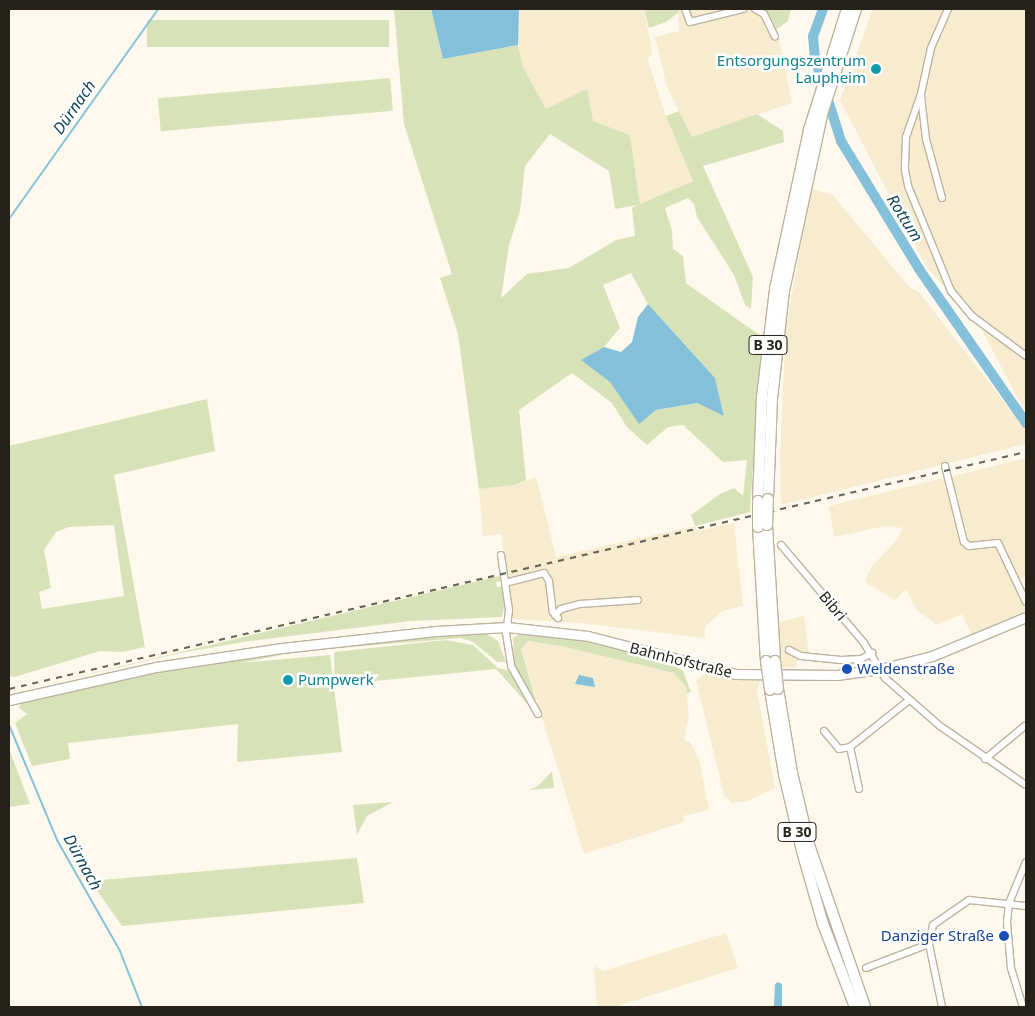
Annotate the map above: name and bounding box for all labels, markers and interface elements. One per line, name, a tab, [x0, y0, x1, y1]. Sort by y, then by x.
place label: Entsorgungszentrum Laupheim	[717, 51, 866, 86]
marker: Entsorgungszentrum Laupheim	[870, 63, 882, 75]
water label: Dürnach	[49, 76, 99, 138]
water label: Rottum	[883, 191, 927, 245]
road number: B 30	[748, 334, 788, 356]
street label: Bibri	[816, 588, 850, 624]
street label: Bahnhofstraße	[628, 639, 734, 681]
place label: Weldenstraße	[857, 660, 955, 678]
marker: Weldenstraße	[841, 663, 853, 675]
place label: Pumpwerk	[298, 671, 374, 689]
marker: Pumpwerk	[282, 674, 294, 686]
road number: B 30	[777, 820, 817, 844]
water label: Dürnach	[60, 831, 106, 893]
place label: Danziger Straße	[881, 927, 994, 945]
marker: Danziger Straße	[998, 930, 1010, 942]

